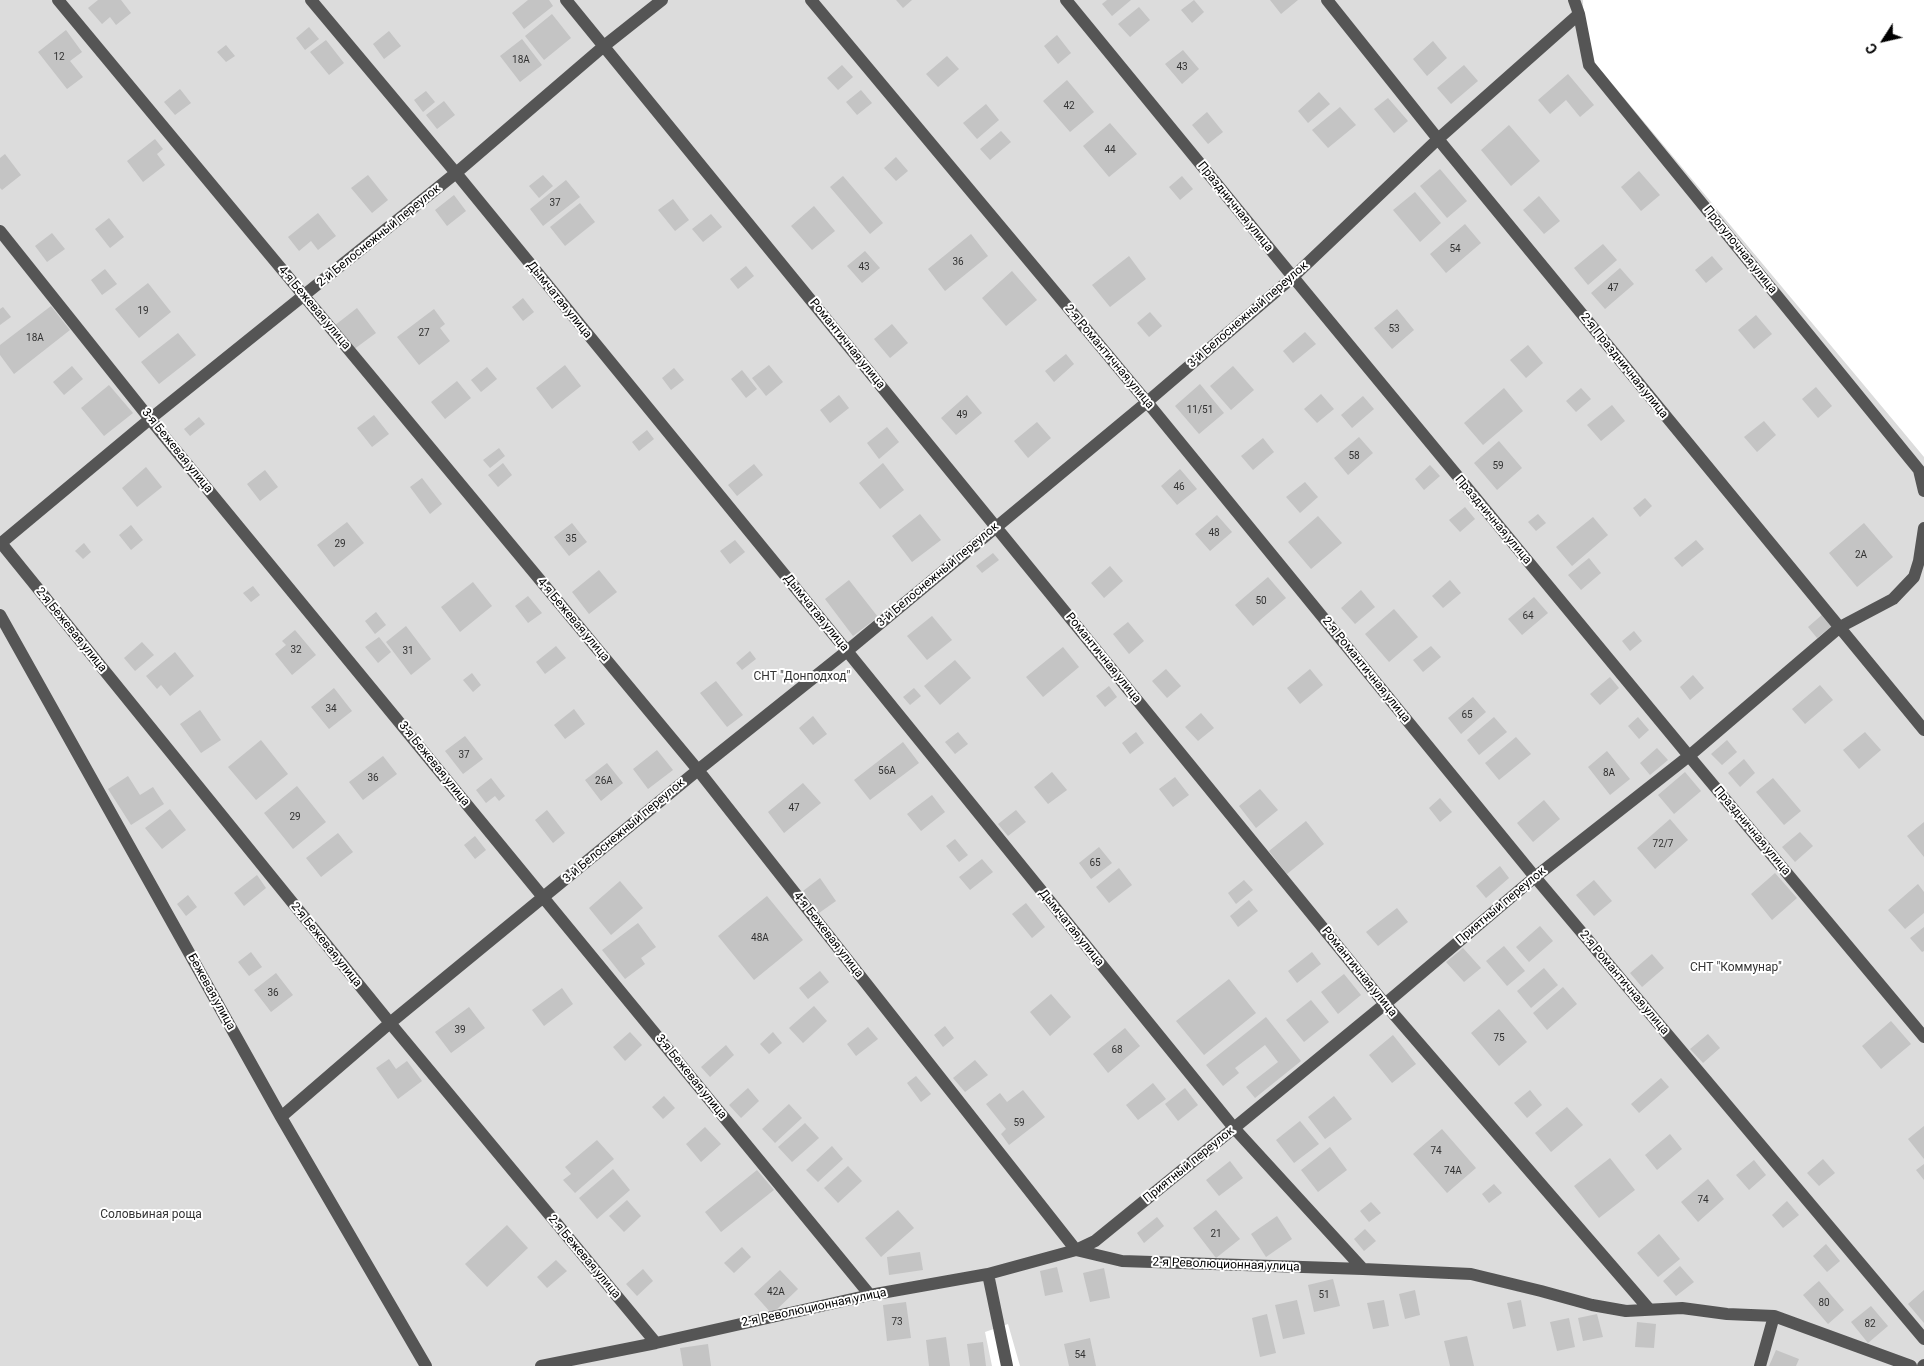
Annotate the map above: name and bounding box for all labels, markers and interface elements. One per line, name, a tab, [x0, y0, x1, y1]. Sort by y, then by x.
north arrow	[1859, 15, 1909, 65]
text: С	[1863, 40, 1881, 57]
house number: 12	[53, 51, 65, 63]
house number: 18А	[512, 54, 530, 66]
house number: 43	[1176, 61, 1188, 73]
house number: 42	[1063, 100, 1075, 112]
house number: 44	[1104, 144, 1116, 156]
street label: Праздничная улица	[1194, 159, 1276, 255]
street label: 2-й Белоснежный переулок	[314, 182, 444, 290]
house number: 37	[549, 197, 561, 209]
street label: Прогулочная улица	[1700, 203, 1780, 297]
house number: 54	[1449, 243, 1461, 255]
house number: 36	[952, 256, 964, 268]
street label: Дымчатая улица	[524, 259, 594, 341]
street label: 3-й Белоснежный переулок	[1185, 259, 1311, 371]
house number: 43	[858, 261, 870, 273]
street label: 4-я Бежевая улица	[275, 263, 353, 353]
house number: 47	[1607, 282, 1619, 294]
street label: Романтичная улица	[806, 296, 888, 392]
street label: 2-я Романтичная улица	[1061, 302, 1157, 412]
house number: 19	[137, 305, 149, 317]
street label: 2-я Праздничная улица	[1577, 311, 1671, 421]
house number: 53	[1388, 323, 1400, 335]
house number: 27	[418, 327, 430, 339]
house number: 18А	[26, 332, 44, 344]
house number: 11/51	[1187, 404, 1213, 416]
street label: 3-я Бежевая улица	[138, 406, 216, 496]
house number: 49	[956, 409, 968, 421]
house number: 58	[1348, 450, 1360, 462]
house number: 59	[1492, 460, 1504, 472]
street label: Праздничная улица	[1452, 473, 1534, 567]
house number: 46	[1173, 481, 1185, 493]
street label: 3-й Белоснежный переулок	[874, 520, 1002, 630]
house number: 48	[1208, 527, 1220, 539]
house number: 35	[565, 533, 577, 545]
house number: 29	[334, 538, 346, 550]
house number: 2А	[1855, 549, 1867, 561]
street label: Дымчатая улица	[781, 572, 851, 654]
street label: 4-я Бежевая улица	[534, 575, 612, 665]
street label: 2-я Бежевая улица	[32, 585, 110, 675]
house number: 50	[1255, 595, 1267, 607]
street label: Романтичная улица	[1062, 610, 1144, 706]
house number: 64	[1522, 610, 1534, 622]
street label: 2-я Романтичная улица	[1319, 614, 1413, 726]
house number: 32	[290, 644, 302, 656]
house number: 31	[402, 645, 414, 657]
park label: СНТ "Донподход"	[754, 670, 850, 684]
house number: 34	[325, 703, 337, 715]
house number: 65	[1461, 709, 1473, 721]
street label: 3-я Бежевая улица	[395, 719, 473, 809]
house number: 37	[458, 749, 470, 761]
house number: 56А	[878, 765, 896, 777]
house number: 8А	[1603, 767, 1615, 779]
house number: 36	[367, 772, 379, 784]
house number: 26А	[595, 775, 613, 787]
street label: 3-й Белоснежный переулок	[560, 776, 688, 886]
street label: Праздничная улица	[1711, 784, 1793, 878]
house number: 47	[788, 802, 800, 814]
house number: 29	[289, 811, 301, 823]
house number: 72/7	[1653, 838, 1673, 850]
house number: 65	[1089, 857, 1101, 869]
street label: Приятный переулок	[1453, 864, 1549, 948]
street label: Дымчатая улица	[1036, 887, 1106, 969]
street label: 4-я Бежевая улица	[790, 889, 866, 981]
street label: 2-я Бежевая улица	[287, 900, 365, 990]
street label: Романтичная улица	[1318, 924, 1400, 1020]
street label: 2-я Романтичная улица	[1576, 928, 1672, 1038]
house number: 48А	[751, 932, 769, 944]
street label: Бежевая улица	[184, 951, 238, 1033]
park label: СНТ "Коммунар"	[1690, 961, 1782, 975]
house number: 36	[267, 987, 279, 999]
house number: 39	[454, 1024, 466, 1036]
street label: 3-я Бежевая улица	[652, 1032, 730, 1122]
house number: 75	[1493, 1032, 1505, 1044]
house number: 68	[1111, 1044, 1123, 1056]
house number: 59	[1013, 1117, 1025, 1129]
street label: Приятный переулок	[1141, 1124, 1237, 1206]
house number: 74	[1430, 1145, 1442, 1157]
house number: 74А	[1444, 1165, 1462, 1177]
house number: 74	[1697, 1194, 1709, 1206]
park label: Соловьиная роща	[100, 1208, 202, 1222]
street label: 2-я Бежевая улица	[545, 1212, 623, 1302]
house number: 21	[1210, 1228, 1222, 1240]
street label: 2-я Революционная улица	[1152, 1255, 1300, 1275]
street label: 2-я Революционная улица	[740, 1286, 888, 1330]
house number: 42А	[767, 1286, 785, 1298]
house number: 51	[1318, 1289, 1330, 1301]
house number: 80	[1818, 1297, 1830, 1309]
house number: 73	[891, 1316, 903, 1328]
house number: 82	[1864, 1318, 1876, 1330]
house number: 54	[1074, 1349, 1086, 1361]

